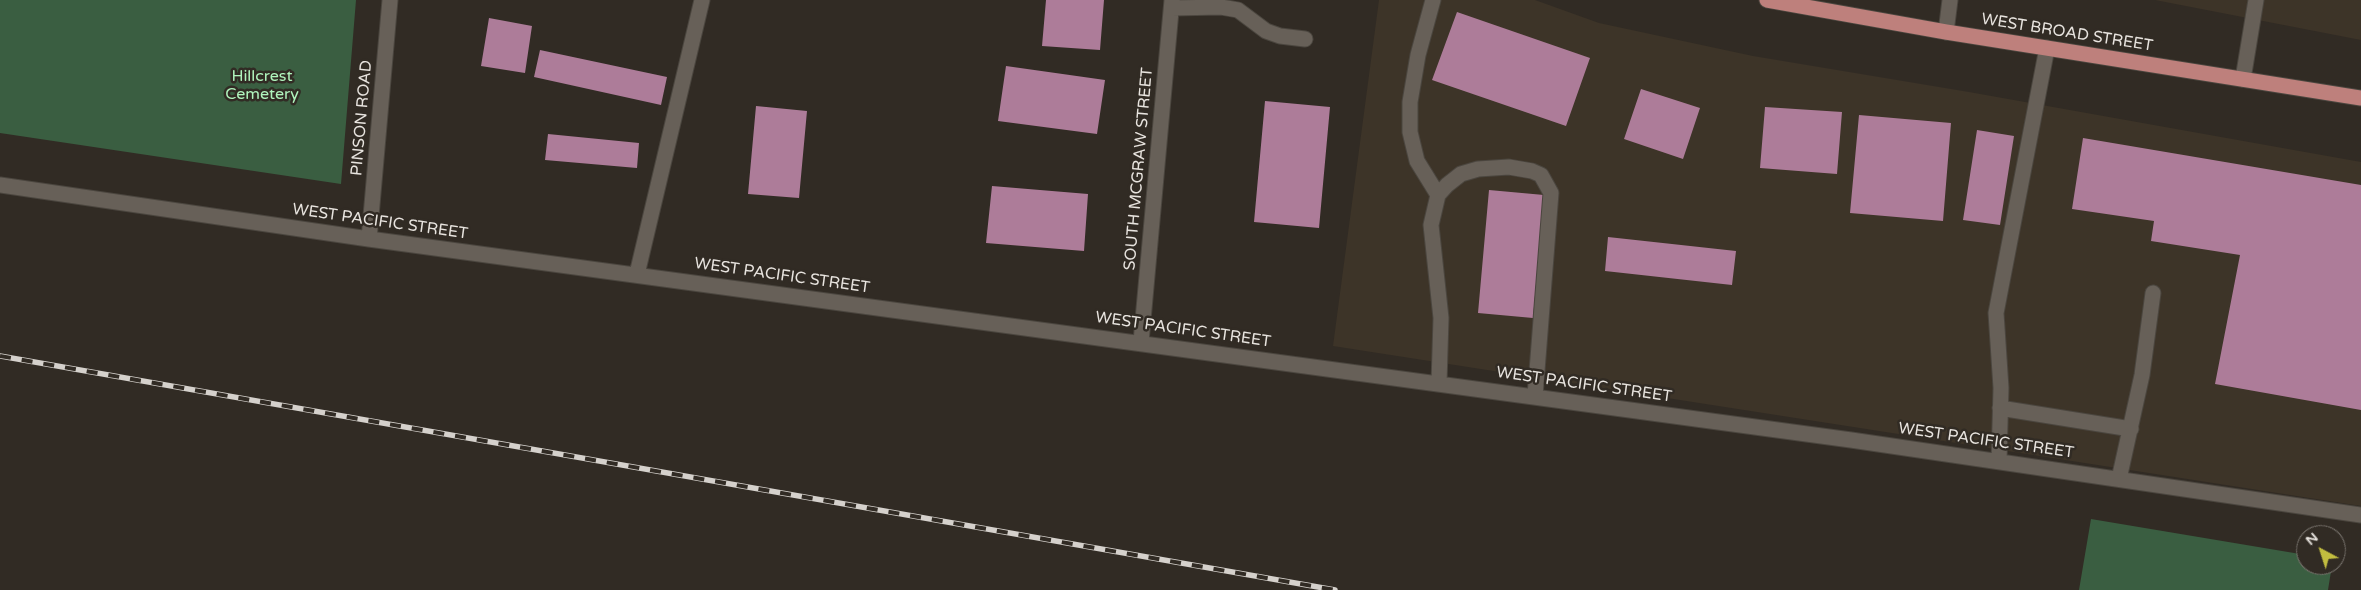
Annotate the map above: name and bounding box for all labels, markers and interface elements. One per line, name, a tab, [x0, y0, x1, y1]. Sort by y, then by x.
street label: WEST BROAD STREET	[1980, 10, 2154, 56]
street label: PINSON ROAD	[347, 59, 377, 177]
park label: Hillcrest Cemetery	[225, 67, 299, 105]
street label: SOUTH MCGRAW STREET	[1121, 67, 1157, 271]
street label: WEST PACIFIC STREET	[291, 200, 469, 244]
street label: WEST PACIFIC STREET	[693, 254, 871, 298]
street label: WEST PACIFIC STREET	[1094, 308, 1272, 352]
street label: WEST PACIFIC STREET	[1495, 363, 1673, 407]
street label: WEST PACIFIC STREET	[1897, 419, 2075, 463]
north arrow	[2296, 525, 2346, 575]
text: N	[2302, 529, 2321, 549]

